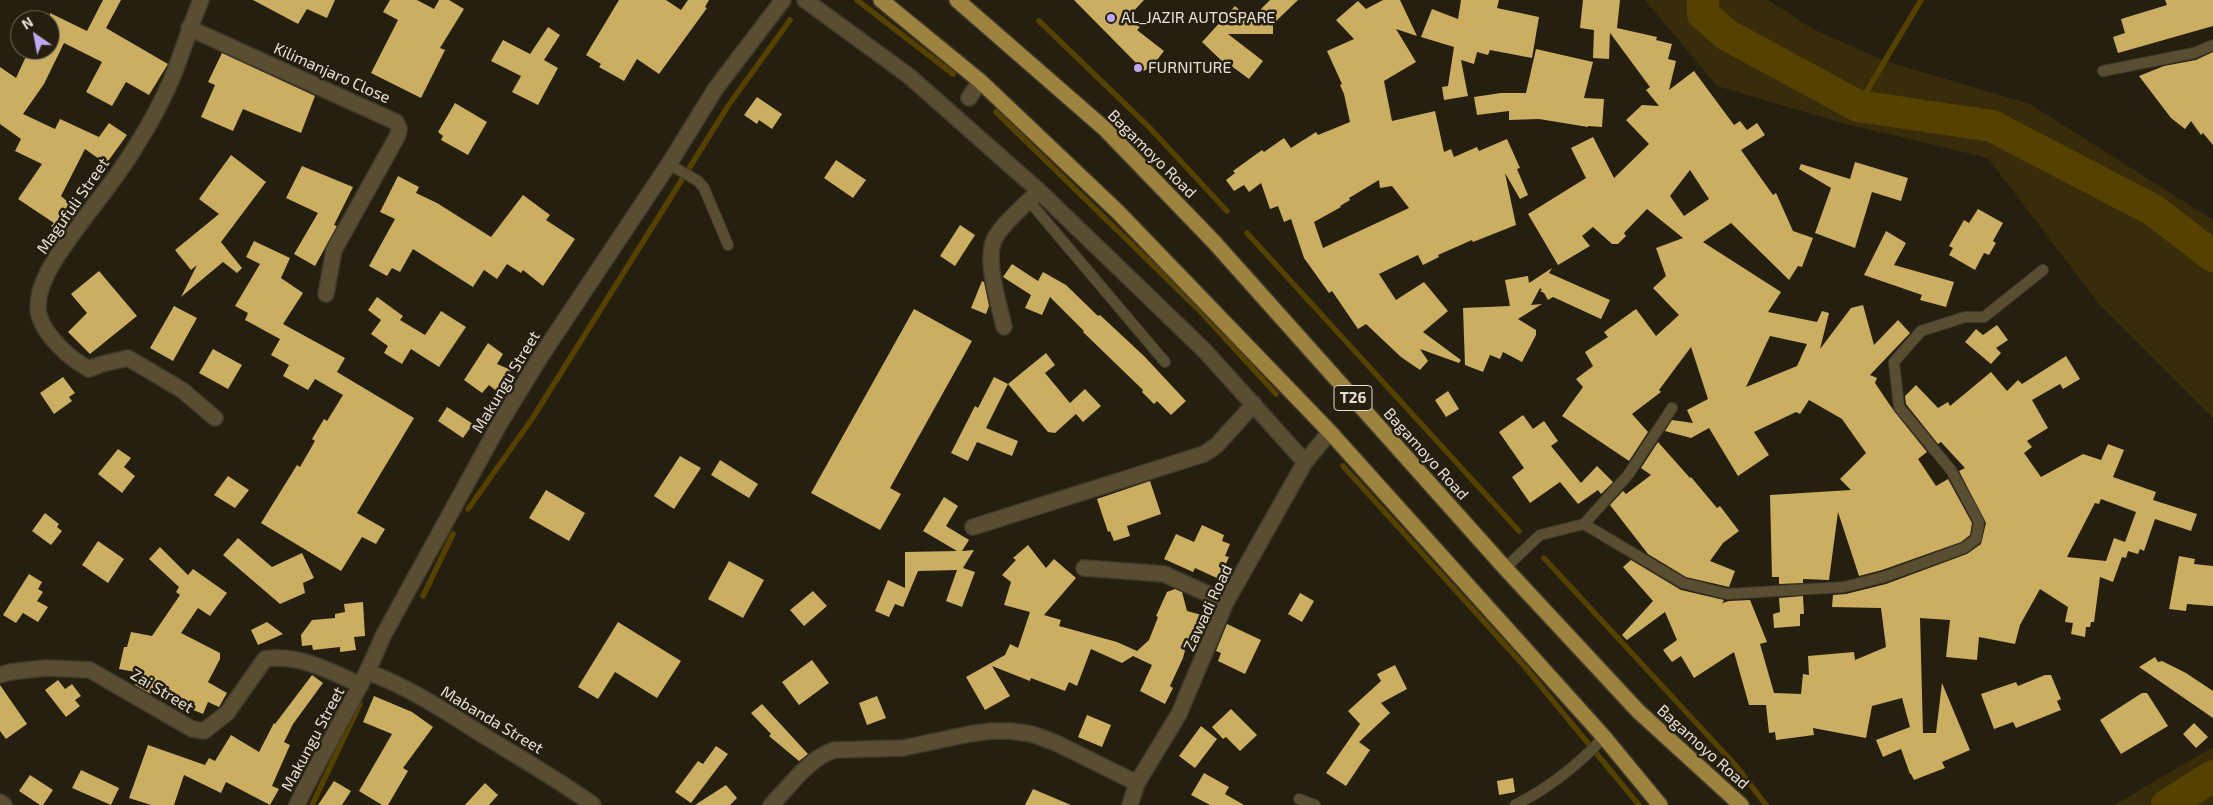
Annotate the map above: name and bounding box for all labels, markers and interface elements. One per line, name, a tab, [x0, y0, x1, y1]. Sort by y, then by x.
place label: AL_JAZIR AUTOSPARE	[1121, 8, 1275, 28]
north arrow	[10, 10, 60, 60]
marker: AL_JAZIR AUTOSPARE	[1105, 12, 1117, 24]
text: N	[18, 13, 36, 33]
street label: Kilimanjaro Close	[271, 39, 393, 107]
place label: FURNITURE	[1148, 58, 1231, 78]
marker: FURNITURE	[1132, 62, 1144, 74]
street label: Bagamoyo Road	[1104, 106, 1200, 202]
street label: Magufuli Street	[33, 154, 113, 258]
street label: Makungu Street	[468, 328, 544, 436]
road number: T26	[1334, 386, 1372, 410]
street label: Bagamoyo Road	[1380, 404, 1472, 504]
street label: Zawadi Road	[1180, 562, 1236, 654]
street label: Zai Street	[127, 665, 197, 717]
street label: Mabanda Street	[437, 682, 547, 758]
street label: Makungu Street	[277, 684, 349, 794]
street label: Bagamoyo Road	[1653, 701, 1753, 793]

